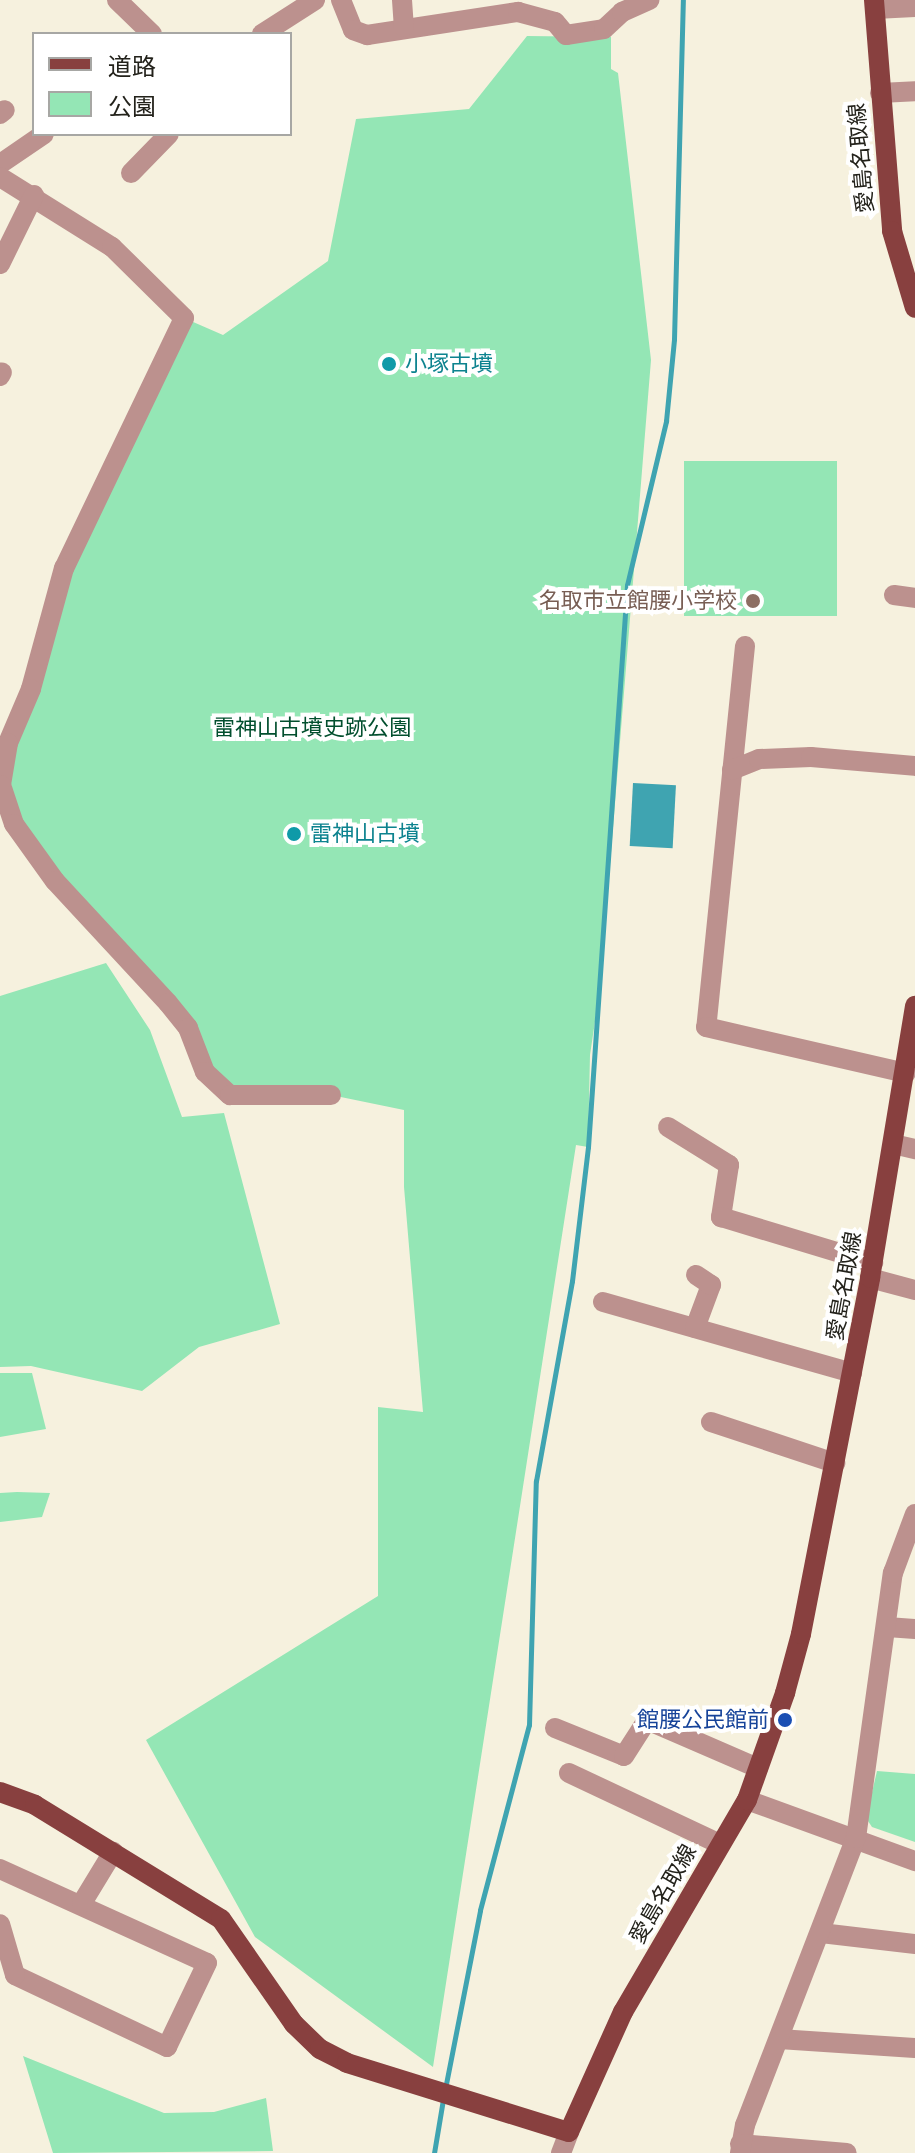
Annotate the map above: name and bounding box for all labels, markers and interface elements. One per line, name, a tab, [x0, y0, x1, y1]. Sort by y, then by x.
legend	[32, 32, 292, 136]
text: 道路	[108, 51, 156, 82]
text: 公園	[108, 91, 156, 122]
street label: 愛島名取線	[843, 102, 879, 214]
place label: 小塚古墳	[405, 351, 493, 377]
marker: 小塚古墳	[380, 355, 398, 373]
place label: 名取市立館腰小学校	[539, 588, 737, 614]
marker: 名取市立館腰小学校	[744, 592, 762, 610]
park label: 雷神山古墳史跡公園	[213, 715, 411, 741]
place label: 雷神山古墳	[310, 821, 420, 847]
marker: 雷神山古墳	[285, 825, 303, 843]
street label: 愛島名取線	[821, 1230, 867, 1342]
place label: 館腰公民館前	[637, 1707, 769, 1733]
marker: 館腰公民館前	[776, 1711, 794, 1729]
street label: 愛島名取線	[624, 1840, 702, 1948]

